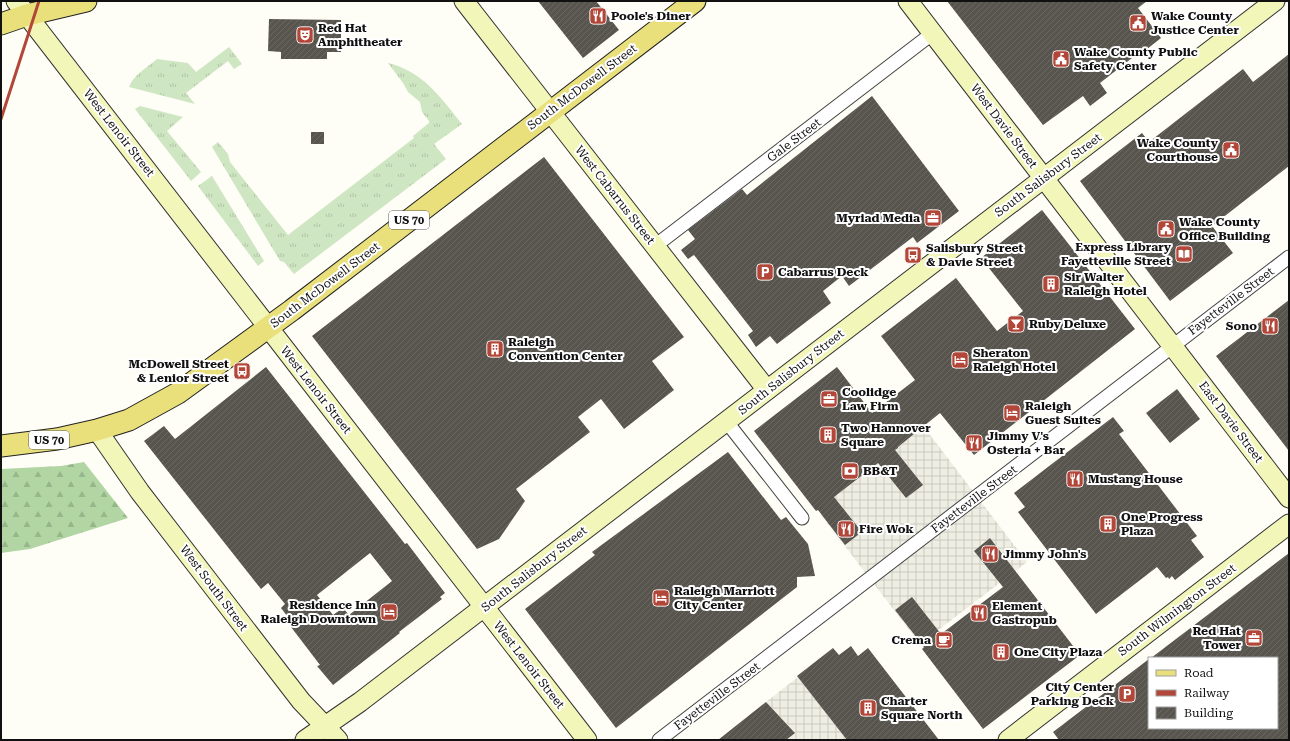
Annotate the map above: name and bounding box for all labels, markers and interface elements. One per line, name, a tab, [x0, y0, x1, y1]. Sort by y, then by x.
restaurant icon: Poole's Diner	[588, 6, 608, 26]
place label: Poole's Diner	[611, 9, 691, 23]
place label: Wake County Justice Center	[1151, 9, 1239, 37]
public building icon: Wake County Justice Center	[1128, 13, 1148, 33]
place label: Red Hat Amphitheater	[318, 21, 403, 49]
theatre icon: Red Hat Amphitheater	[295, 25, 315, 45]
street label: South McDowell Street	[525, 41, 640, 133]
place label: Wake County Public Safety Center	[1074, 45, 1198, 73]
public building icon: Wake County Public Safety Center	[1051, 49, 1071, 69]
street label: West Davie Street	[968, 81, 1041, 171]
street label: West Lenoir Street	[81, 87, 158, 180]
street label: Gale Street	[764, 115, 824, 165]
street label: South Salisbury Street	[992, 130, 1105, 220]
place label: Wake County Courthouse	[1137, 136, 1219, 164]
public building icon: Wake County Courthouse	[1221, 140, 1241, 160]
street label: West Cabarrus Street	[572, 143, 658, 247]
office icon: Myriad Media	[923, 208, 943, 228]
road number: US 70	[389, 211, 429, 229]
place label: Myriad Media	[836, 211, 920, 225]
place label: Wake County Office Building	[1179, 215, 1271, 243]
public building icon: Wake County Office Building	[1156, 219, 1176, 239]
street label: South McDowell Street	[268, 239, 383, 331]
place label: Express Library Fayetteville Street	[1061, 240, 1172, 268]
place label: Salisbury Street & Davie Street	[926, 241, 1024, 269]
library icon: Express Library Fayetteville Street	[1174, 244, 1194, 264]
bus stop icon: Salisbury Street & Davie Street	[903, 245, 923, 265]
parking icon: Cabarrus Deck	[755, 262, 775, 282]
street label: Fayetteville Street	[1185, 264, 1277, 338]
place label: Cabarrus Deck	[778, 265, 869, 279]
place label: Sir Walter Raleigh Hotel	[1064, 270, 1147, 298]
building icon: Sir Walter Raleigh Hotel	[1041, 274, 1061, 294]
bar icon: Ruby Deluxe	[1006, 314, 1026, 334]
restaurant icon: Sono	[1260, 316, 1280, 336]
place label: Ruby Deluxe	[1029, 317, 1106, 331]
place label: Sono	[1226, 319, 1257, 333]
street label: South Salisbury Street	[735, 326, 847, 418]
place label: Raleigh Convention Center	[508, 335, 623, 363]
building icon: Raleigh Convention Center	[485, 339, 505, 359]
street label: West Lenoir Street	[278, 344, 355, 437]
place label: Sheraton Raleigh Hotel	[973, 346, 1056, 374]
hotel icon: Sheraton Raleigh Hotel	[950, 350, 970, 370]
place label: McDowell Street & Lenior Street	[129, 357, 229, 385]
bus stop icon: McDowell Street & Lenior Street	[232, 361, 252, 381]
street label: East Davie Street	[1196, 379, 1266, 466]
place label: Coolidge Law Firm	[842, 385, 899, 413]
office icon: Coolidge Law Firm	[819, 389, 839, 409]
place label: Raleigh Guest Suites	[1025, 399, 1101, 427]
hotel icon: Raleigh Guest Suites	[1002, 403, 1022, 423]
place label: Two Hannover Square	[841, 421, 931, 449]
building icon: Two Hannover Square	[818, 425, 838, 445]
place label: Jimmy V's Osteria + Bar	[987, 429, 1066, 457]
road number: US 70	[29, 431, 69, 449]
restaurant icon: Jimmy V's Osteria + Bar	[964, 433, 984, 453]
bank icon: BB&T	[840, 461, 860, 481]
street label: Fayetteville Street	[928, 462, 1020, 536]
place label: BB&T	[863, 464, 898, 478]
restaurant icon: Mustang House	[1065, 469, 1085, 489]
place label: Mustang House	[1088, 472, 1183, 486]
place label: One Progress Plaza	[1121, 510, 1203, 538]
building icon: One Progress Plaza	[1098, 514, 1118, 534]
restaurant icon: Fire Wok	[836, 519, 856, 539]
place label: Fire Wok	[859, 522, 914, 536]
street label: South Salisbury Street	[478, 523, 590, 615]
street label: West South Street	[177, 542, 251, 634]
restaurant icon: Jimmy John's	[980, 544, 1000, 564]
place label: Jimmy John's	[1003, 547, 1087, 561]
street label: South Wilmington Street	[1115, 561, 1239, 659]
place label: Raleigh Marriott City Center	[674, 584, 775, 612]
hotel icon: Raleigh Marriott City Center	[651, 588, 671, 608]
place label: Residence Inn Raleigh Downtown	[260, 598, 376, 626]
place label: Element Gastropub	[992, 599, 1057, 627]
hotel icon: Residence Inn Raleigh Downtown	[379, 602, 399, 622]
restaurant icon: Element Gastropub	[969, 603, 989, 623]
street label: West Lenoir Street	[491, 619, 568, 712]
place label: Red Hat Tower	[1192, 624, 1242, 652]
office icon: Red Hat Tower	[1244, 628, 1264, 648]
cafe icon: Crema	[934, 630, 954, 650]
place label: Crema	[891, 633, 931, 647]
building icon: One City Plaza	[991, 642, 1011, 662]
place label: One City Plaza	[1014, 645, 1102, 659]
legend	[1148, 657, 1278, 729]
street label: Fayetteville Street	[671, 659, 763, 733]
text: Road	[1184, 666, 1214, 680]
place label: City Center Parking Deck	[1031, 680, 1115, 708]
parking icon: City Center Parking Deck	[1117, 684, 1137, 704]
text: Railway	[1184, 686, 1230, 700]
place label: Charter Square North	[881, 694, 963, 722]
building icon: Charter Square North	[858, 698, 878, 718]
text: Building	[1184, 706, 1233, 720]

